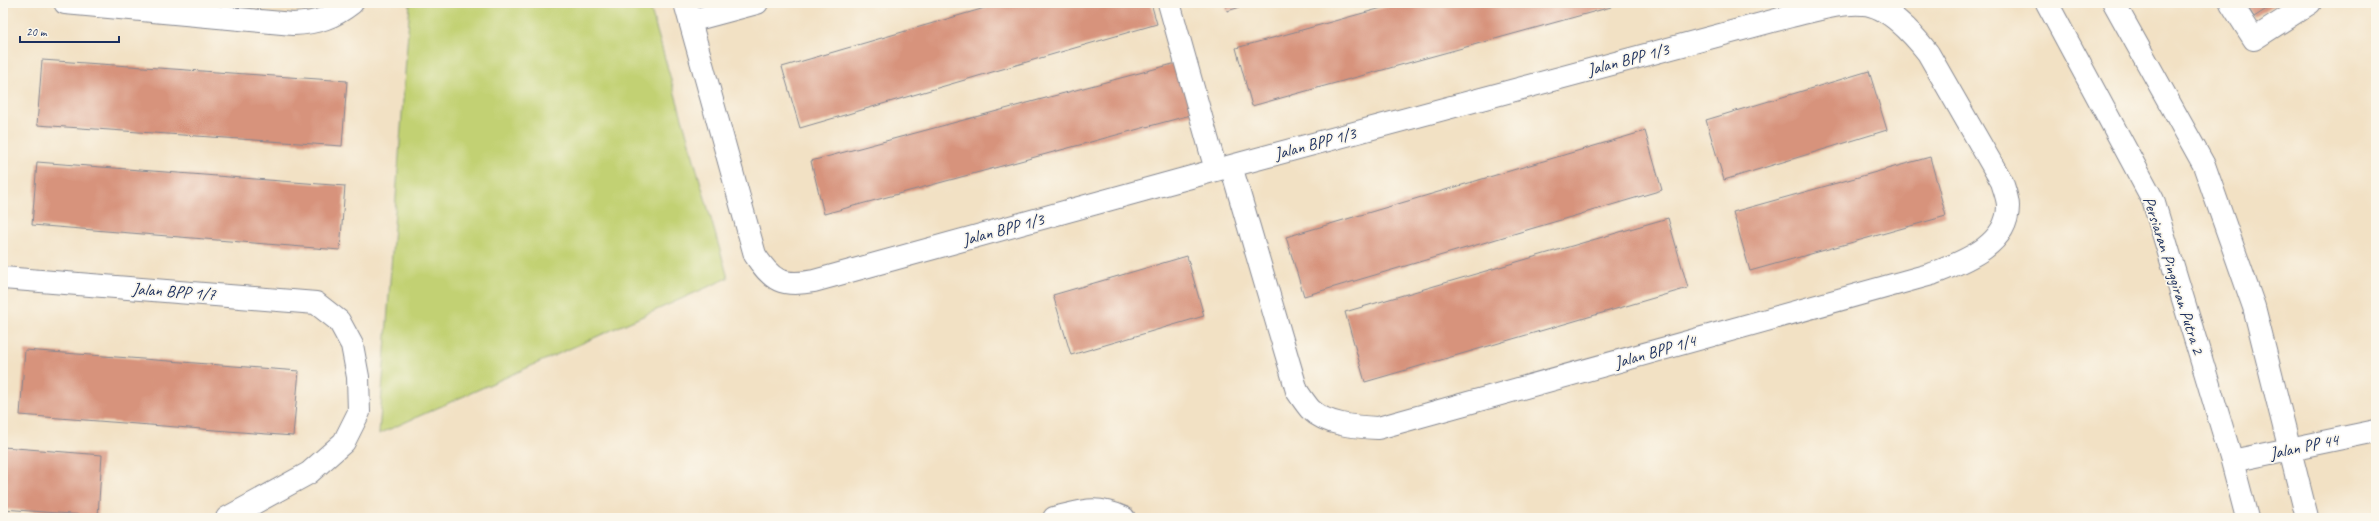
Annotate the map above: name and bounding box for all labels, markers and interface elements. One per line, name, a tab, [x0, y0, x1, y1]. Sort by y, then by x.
scale bar	[20, 18, 119, 44]
text: 20 m	[26, 24, 48, 40]
street label: Jalan BPP 1/3	[1584, 38, 1672, 81]
street label: Jalan BPP 1/3	[1271, 122, 1359, 165]
street label: Persiaran Pinggiran Putra 2	[2138, 194, 2209, 358]
street label: Jalan BPP 1/3	[959, 208, 1047, 251]
street label: Jalan BPP 1/7	[131, 278, 218, 305]
street label: Jalan BPP 1/4	[1611, 329, 1700, 373]
street label: Jalan PP 44	[2267, 429, 2343, 464]

